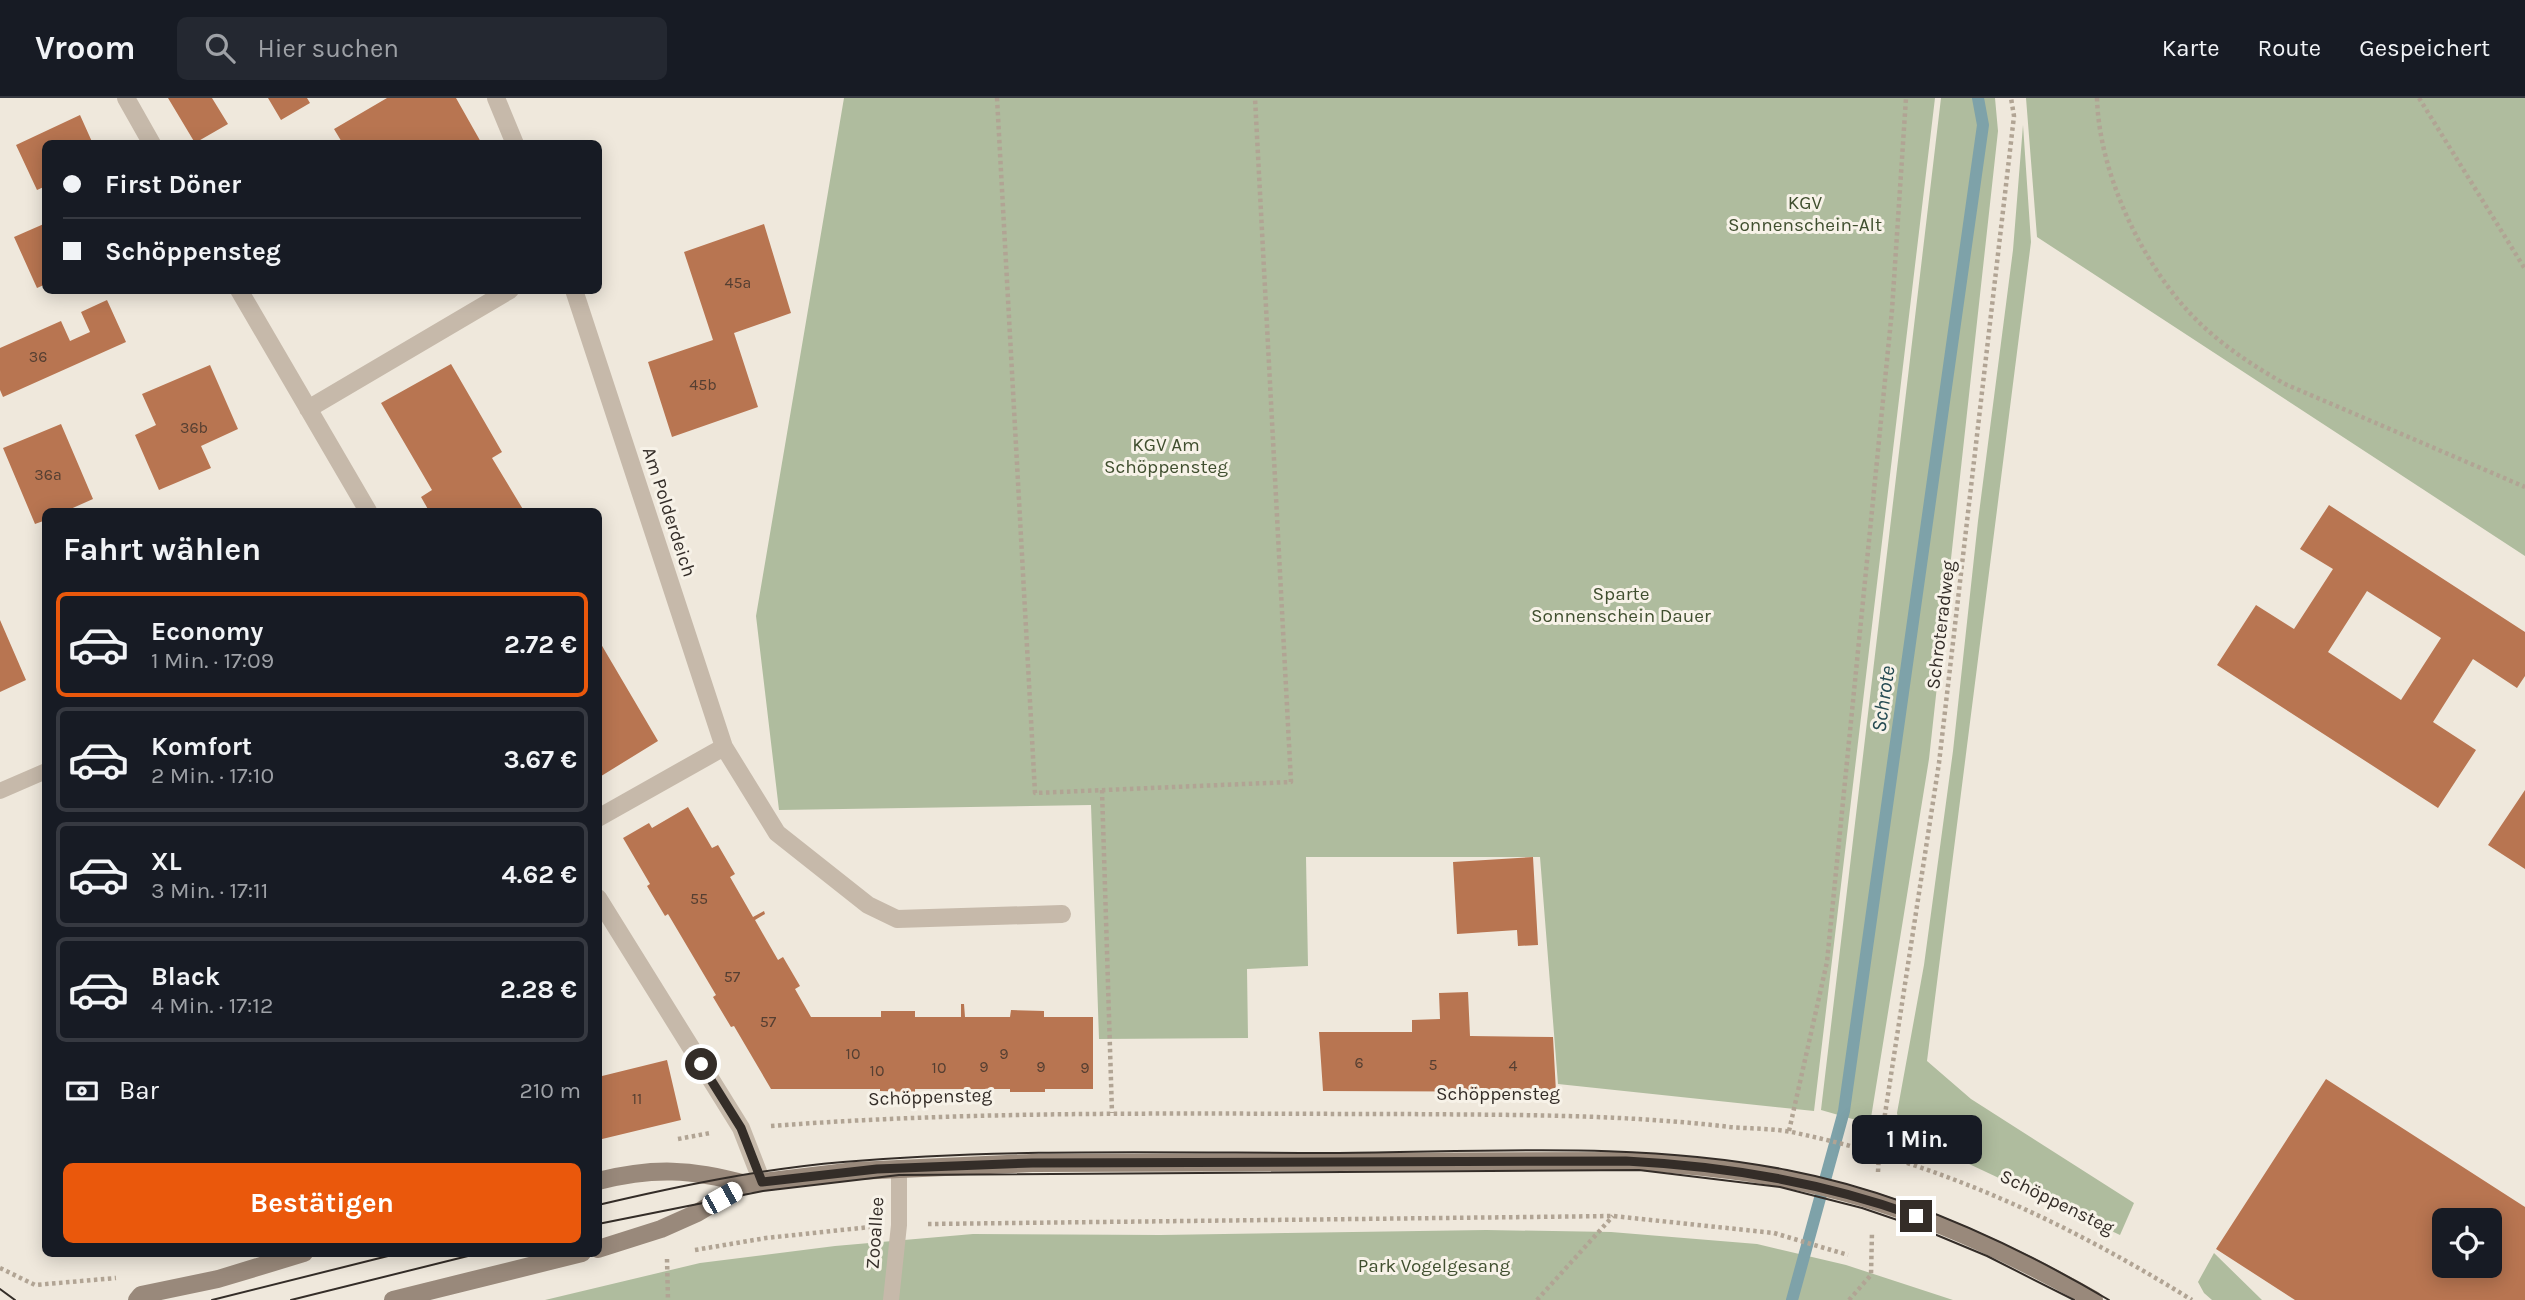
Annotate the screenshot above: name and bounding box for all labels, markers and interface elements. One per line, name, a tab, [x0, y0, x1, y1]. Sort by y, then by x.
search box	[177, 17, 667, 80]
text: Vroom	[35, 29, 135, 67]
icon: search	[201, 29, 239, 67]
text: Hier suchen	[257, 33, 399, 64]
text: Karte	[2162, 34, 2220, 62]
text: Route	[2258, 34, 2321, 62]
text: Gespeichert	[2359, 34, 2490, 62]
text: First Döner	[105, 169, 241, 200]
park label: KGV Sonnenschein-Alt	[1728, 192, 1882, 236]
text: Schöppensteg	[105, 236, 281, 267]
house number: 45a	[725, 273, 751, 292]
house number: 36	[29, 347, 47, 366]
house number: 45b	[689, 375, 717, 394]
house number: 36b	[180, 418, 208, 437]
park label: KGV Am Schöppensteg	[1104, 434, 1228, 478]
street label: Am Polderdeich	[638, 444, 700, 580]
house number: 36a	[34, 465, 62, 484]
text: Fahrt wählen	[63, 531, 261, 568]
street label: Schroteradweg	[1922, 559, 1960, 691]
park label: Sparte Sonnenschein Dauer	[1531, 583, 1711, 627]
icon: car	[67, 613, 130, 676]
text: Economy	[151, 616, 263, 647]
text: 2.72 €	[504, 629, 577, 660]
text: 1 Min. · 17:09	[151, 647, 274, 674]
water label: Schrote	[1866, 664, 1900, 734]
icon: car	[67, 728, 130, 791]
text: Komfort	[151, 731, 252, 762]
text: 3.67 €	[503, 744, 577, 775]
text: 2 Min. · 17:10	[151, 762, 274, 789]
icon: car	[67, 843, 130, 906]
text: XL	[151, 846, 182, 877]
text: 4.62 €	[501, 859, 577, 890]
text: 3 Min. · 17:11	[151, 877, 268, 904]
house number: 55	[690, 889, 708, 908]
icon: car	[67, 958, 130, 1021]
text: Black	[151, 961, 220, 992]
house number: 57	[724, 967, 741, 986]
text: 2.28 €	[500, 974, 577, 1005]
text: 4 Min. · 17:12	[151, 992, 273, 1019]
house number: 57	[760, 1012, 777, 1031]
house number: 10	[846, 1044, 860, 1063]
house number: 9	[999, 1044, 1009, 1063]
route start	[685, 1048, 717, 1080]
house number: 6	[1354, 1053, 1364, 1072]
house number: 5	[1428, 1055, 1438, 1074]
house number: 4	[1509, 1056, 1518, 1075]
house number: 9	[979, 1057, 989, 1076]
house number: 9	[1036, 1057, 1046, 1076]
house number: 10	[932, 1058, 946, 1077]
house number: 9	[1080, 1058, 1090, 1077]
house number: 10	[870, 1061, 884, 1080]
icon: cash	[63, 1072, 101, 1110]
text: Bar	[119, 1075, 159, 1106]
text: 210 m	[519, 1077, 581, 1104]
street label: Schöppensteg	[1436, 1083, 1560, 1105]
street label: Schöppensteg	[868, 1084, 993, 1110]
house number: 11	[632, 1089, 642, 1108]
callout: 1 Min.	[1851, 1114, 1981, 1164]
text: 1 Min.	[1887, 1126, 1947, 1153]
button: Bestätigen	[63, 1163, 581, 1243]
street label: Schöppensteg	[1996, 1165, 2118, 1239]
car	[699, 1179, 746, 1217]
street label: Zooallee	[861, 1196, 889, 1270]
route end	[1900, 1200, 1932, 1232]
map controls	[2432, 1208, 2502, 1278]
button: locate	[2432, 1208, 2502, 1278]
park label: Park Vogelgesang	[1358, 1255, 1510, 1277]

